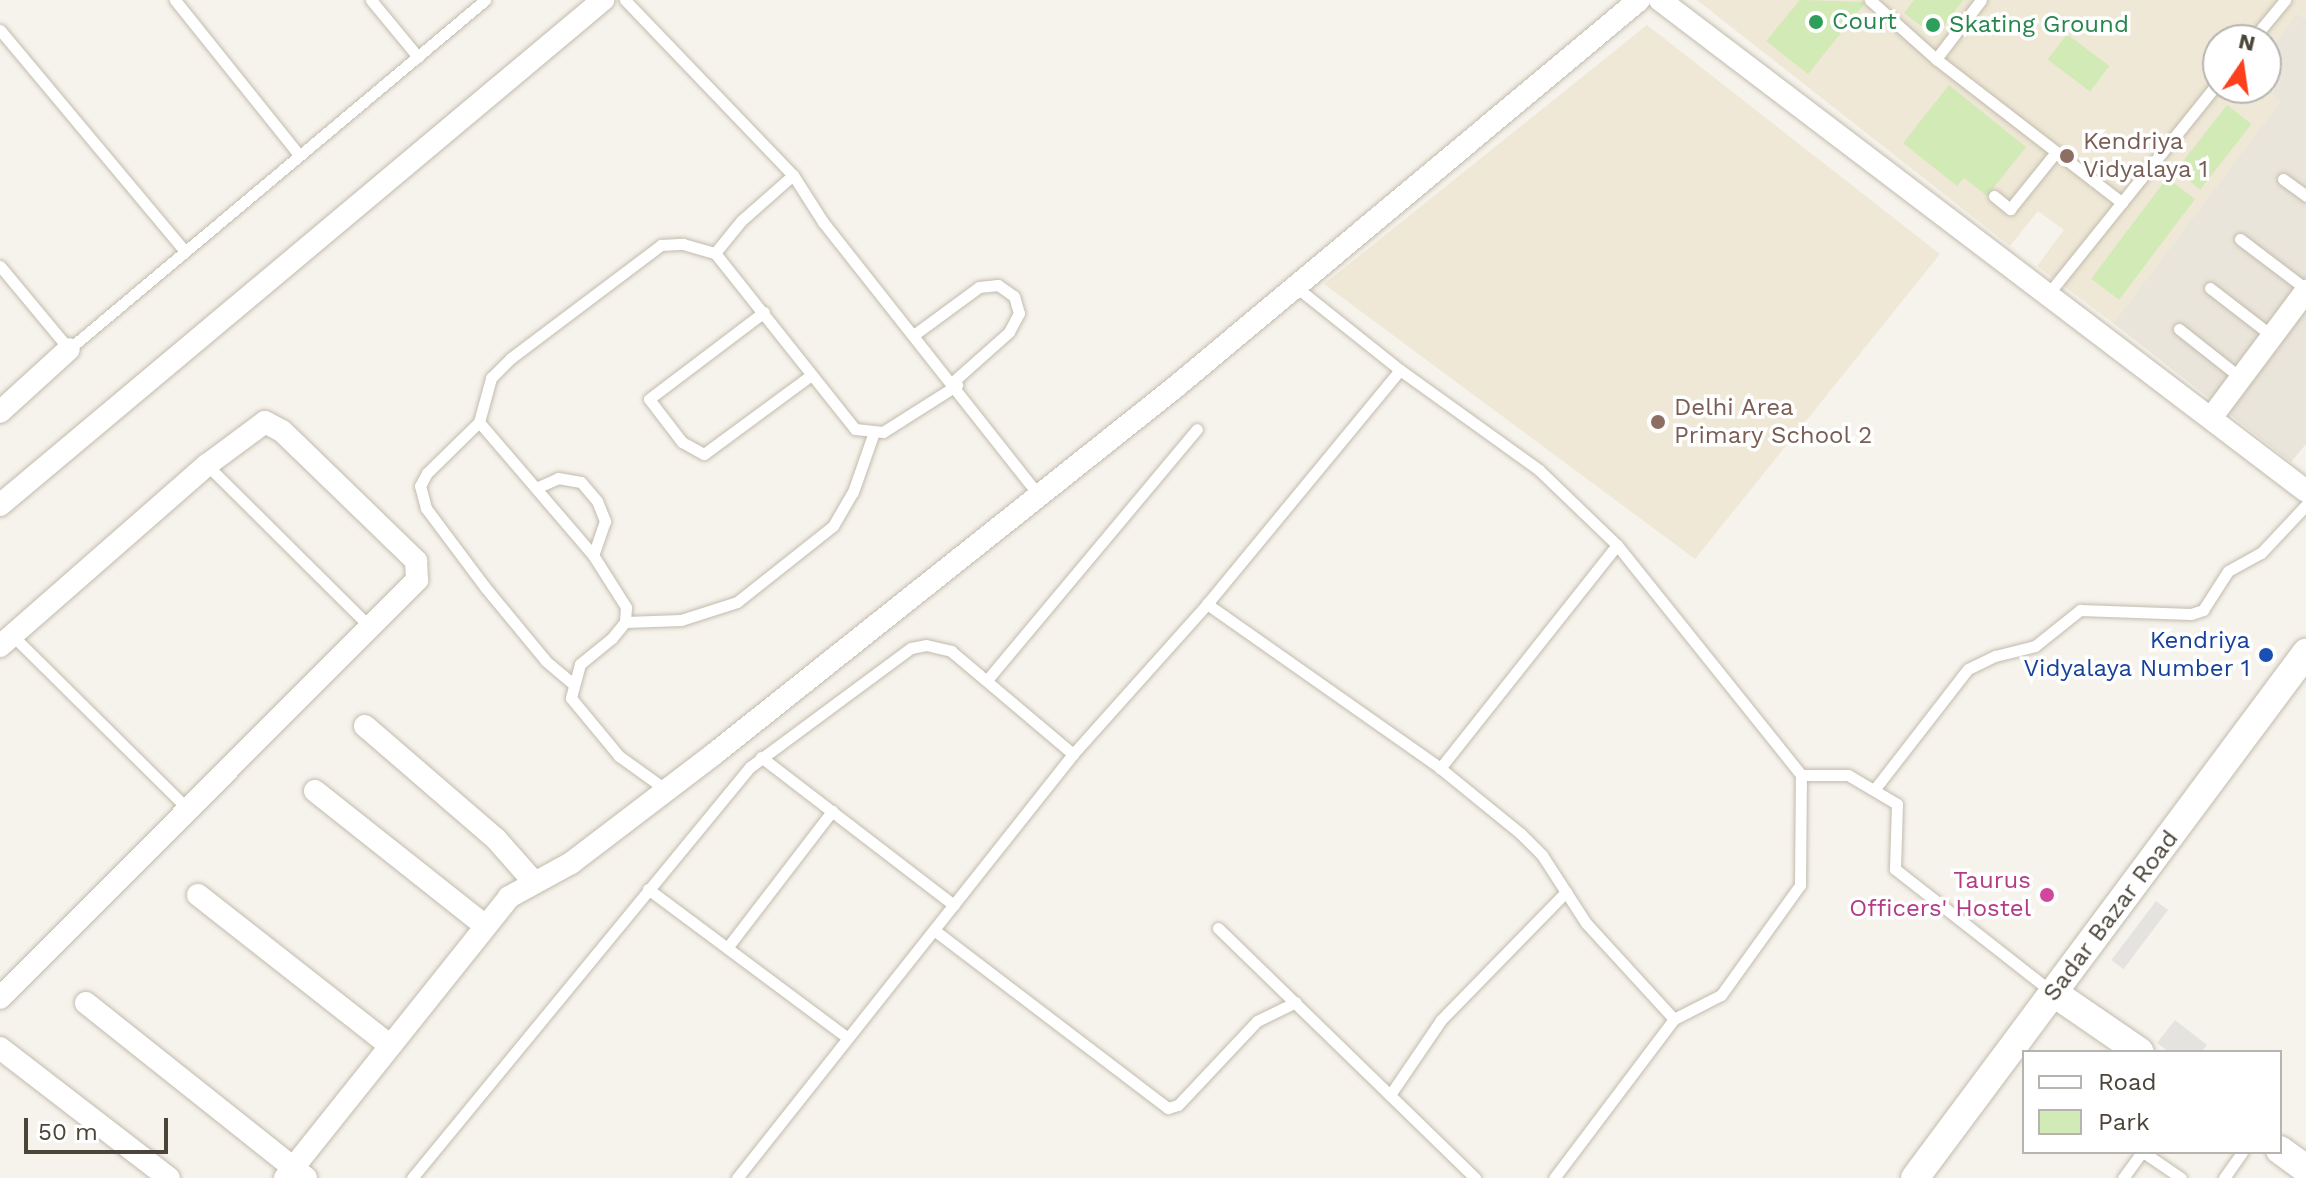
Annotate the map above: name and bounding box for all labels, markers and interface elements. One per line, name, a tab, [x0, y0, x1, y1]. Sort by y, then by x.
place label: Court	[1832, 8, 1897, 36]
place label: Skating Ground	[1949, 11, 2129, 39]
marker: Court	[1807, 13, 1825, 31]
marker: Skating Ground	[1924, 16, 1942, 34]
north arrow	[2202, 24, 2282, 104]
text: N	[2236, 28, 2258, 56]
place label: Kendriya Vidyalaya 1	[2083, 128, 2209, 184]
marker: Kendriya Vidyalaya 1	[2058, 147, 2076, 165]
place label: Delhi Area Primary School 2	[1674, 394, 1874, 450]
marker: Delhi Area Primary School 2	[1649, 413, 1667, 431]
place label: Kendriya Vidyalaya Number 1	[2022, 627, 2250, 683]
marker: Kendriya Vidyalaya Number 1	[2257, 646, 2275, 664]
street label: Sadar Bazar Road	[2037, 824, 2185, 1008]
place label: Taurus Officers' Hostel	[1849, 867, 2031, 923]
marker: Taurus Officers' Hostel	[2038, 886, 2056, 904]
legend	[2022, 1050, 2282, 1154]
text: Road	[2098, 1068, 2157, 1096]
scale bar	[28, 1102, 172, 1152]
text: Park	[2098, 1108, 2150, 1136]
text: 50 m	[38, 1118, 98, 1146]

